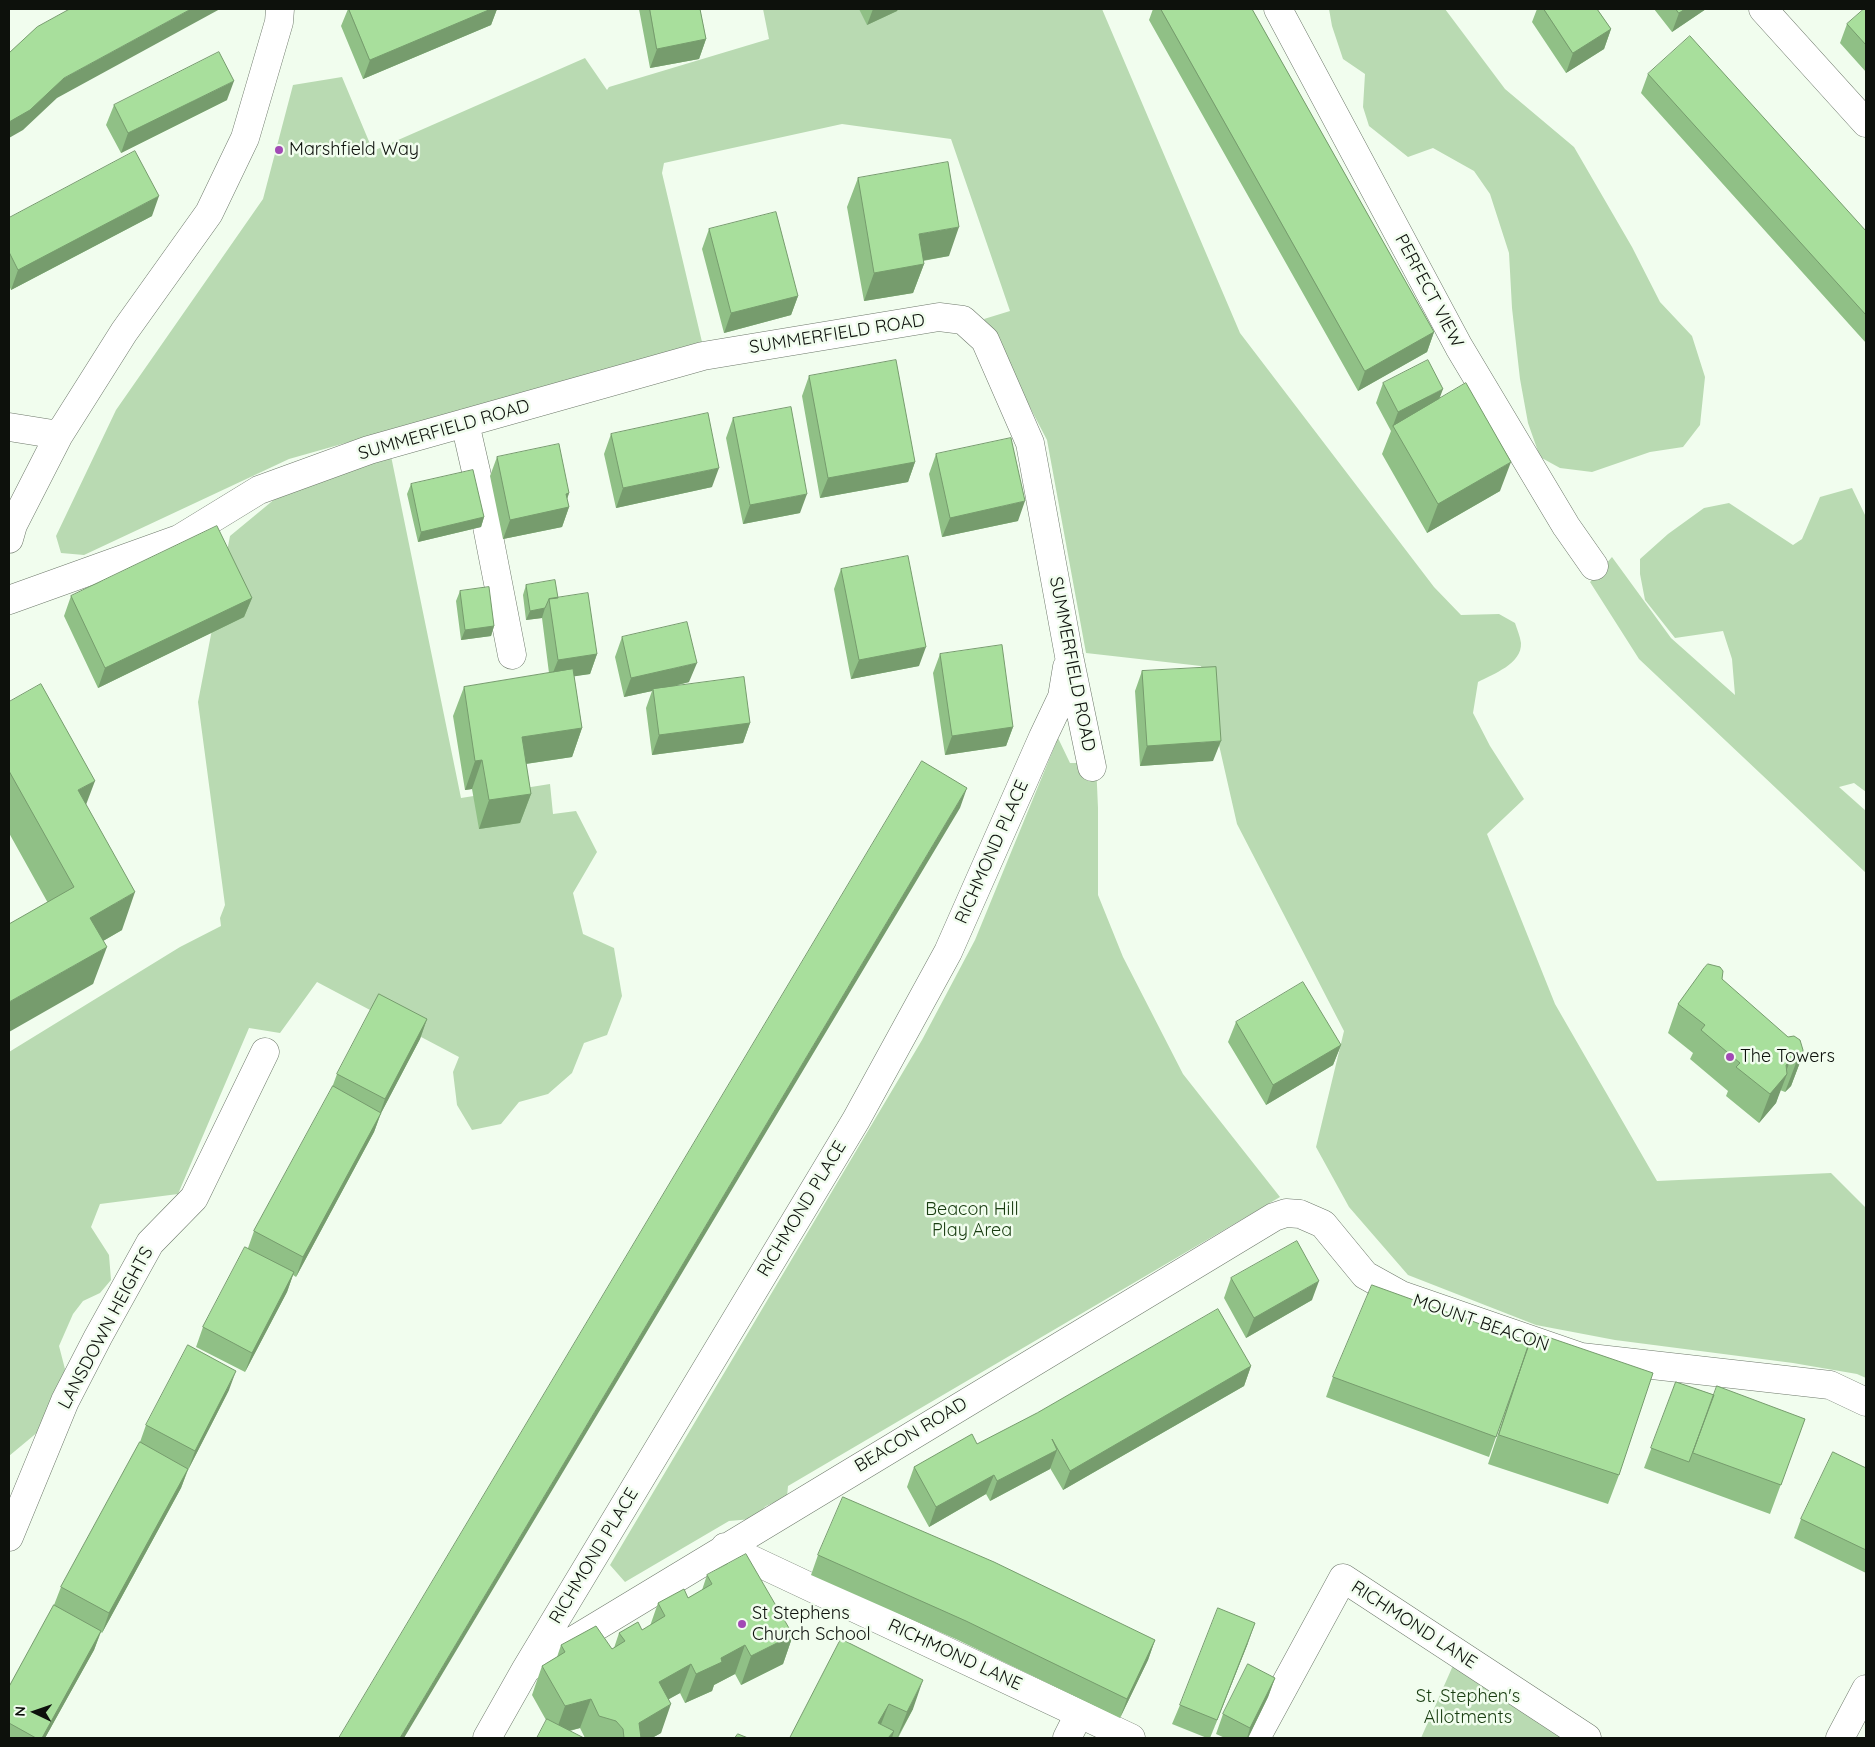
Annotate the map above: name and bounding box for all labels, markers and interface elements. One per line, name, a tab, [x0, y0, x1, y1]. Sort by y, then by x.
place label: Marshfield Way	[289, 139, 419, 161]
marker: Marshfield Way	[273, 144, 285, 156]
street label: PERFECT VIEW	[1390, 231, 1468, 351]
street label: SUMMERFIELD ROAD	[748, 309, 926, 359]
street label: SUMMERFIELD ROAD	[356, 395, 532, 465]
street label: SUMMERFIELD ROAD	[1044, 575, 1100, 753]
street label: RICHMOND PLACE	[951, 777, 1033, 927]
place label: The Towers	[1740, 1046, 1835, 1068]
marker: The Towers	[1724, 1051, 1736, 1063]
street label: RICHMOND PLACE	[753, 1137, 851, 1281]
park label: Beacon Hill Play Area	[925, 1199, 1019, 1242]
street label: LANSDOWN HEIGHTS	[54, 1243, 158, 1413]
street label: MOUNT BEACON	[1410, 1290, 1552, 1356]
street label: BEACON ROAD	[851, 1393, 971, 1477]
street label: RICHMOND PLACE	[545, 1484, 643, 1628]
street label: RICHMOND LANE	[1347, 1576, 1481, 1674]
place label: St Stephens Church School	[752, 1603, 871, 1646]
street label: RICHMOND LANE	[885, 1614, 1025, 1696]
marker: St Stephens Church School	[736, 1618, 748, 1630]
park label: St. Stephen's Allotments	[1416, 1686, 1520, 1728]
north arrow	[10, 1687, 60, 1737]
text: N	[11, 1706, 29, 1717]

